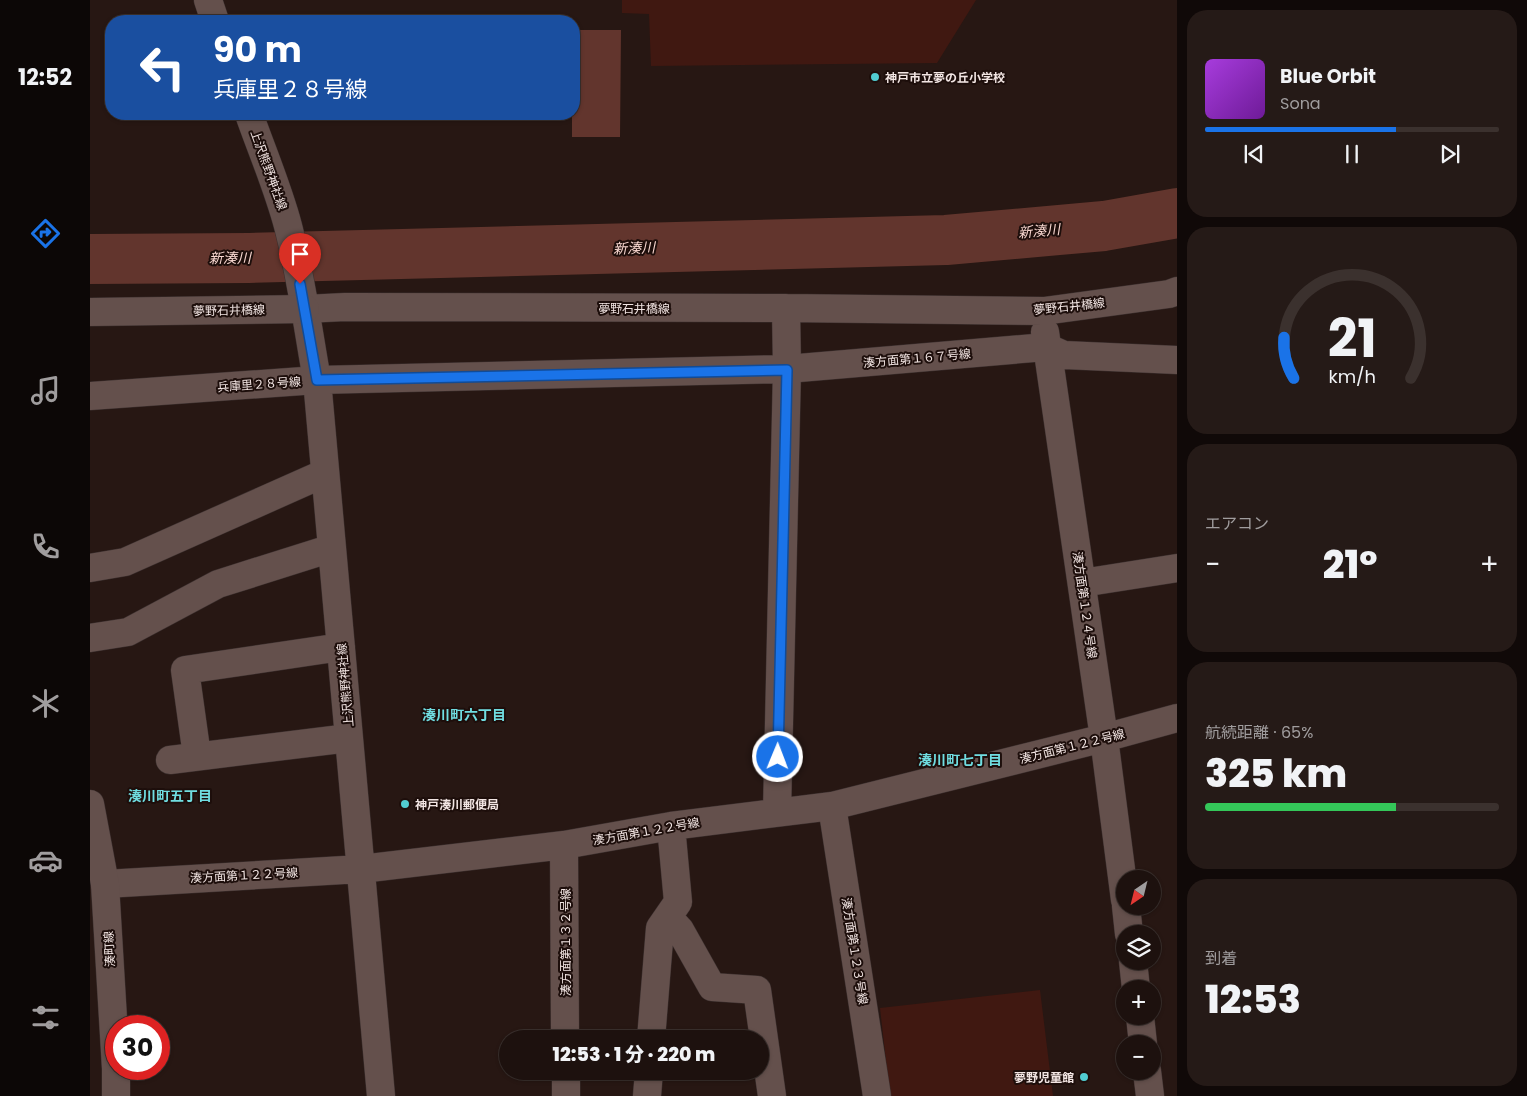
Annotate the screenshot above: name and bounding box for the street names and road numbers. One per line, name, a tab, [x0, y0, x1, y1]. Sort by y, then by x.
street label: 上沢熊野神社線	[247, 128, 291, 212]
street label: 夢野石井橋線	[1032, 294, 1106, 318]
street label: 夢野石井橋線	[598, 300, 670, 317]
street label: 夢野石井橋線	[193, 301, 265, 319]
street label: 湊方面第１６７号線	[862, 345, 972, 371]
street label: 兵庫里２８号線	[217, 373, 301, 395]
street label: 湊方面第１２４号線	[1069, 550, 1101, 660]
street label: 上沢熊野神社線	[333, 642, 357, 728]
street label: 湊方面第１２２号線	[1018, 725, 1126, 767]
street label: 湊方面第１２２号線	[591, 813, 701, 849]
street label: 湊方面第１２２号線	[190, 864, 298, 886]
street label: 湊方面第１３２号線	[557, 888, 574, 996]
street label: 湊方面第１２３号線	[838, 896, 872, 1006]
street label: 湊町線	[100, 931, 118, 967]

